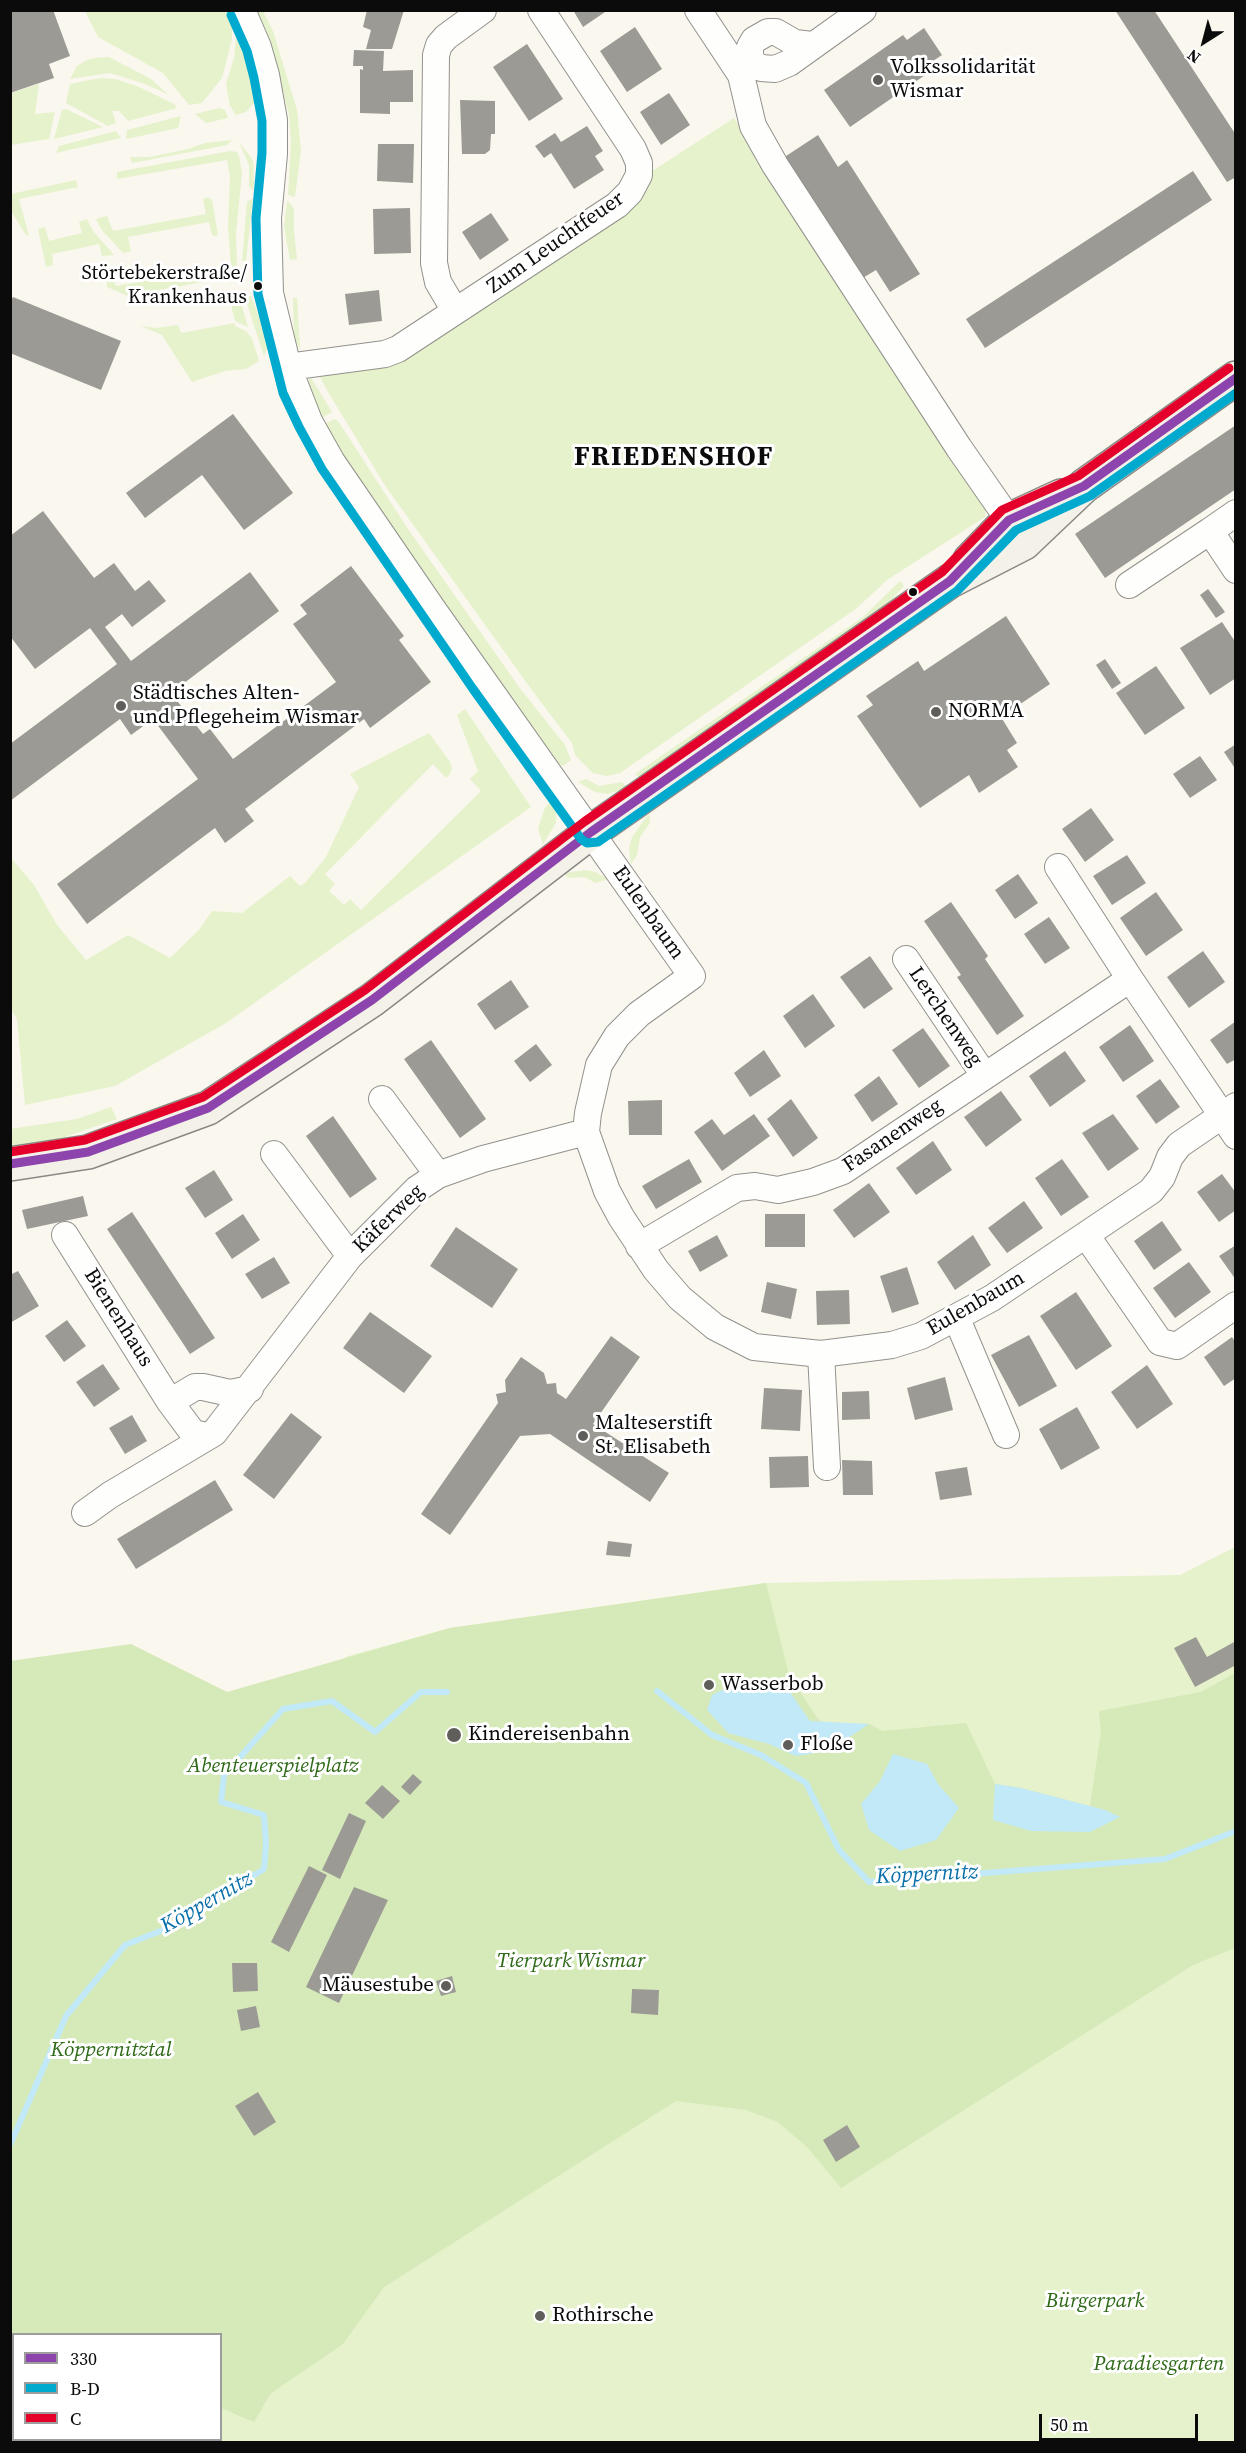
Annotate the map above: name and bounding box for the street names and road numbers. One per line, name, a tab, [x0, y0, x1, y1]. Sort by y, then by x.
street label: Zum Leuchtfeuer	[483, 186, 629, 300]
street label: Eulenbaum	[607, 861, 689, 965]
street label: Lerchenweg	[903, 962, 987, 1072]
street label: Fasanenweg	[839, 1094, 947, 1178]
street label: Käferweg	[348, 1179, 430, 1259]
street label: Bienenhaus	[78, 1264, 158, 1372]
street label: Eulenbaum	[923, 1266, 1029, 1342]

